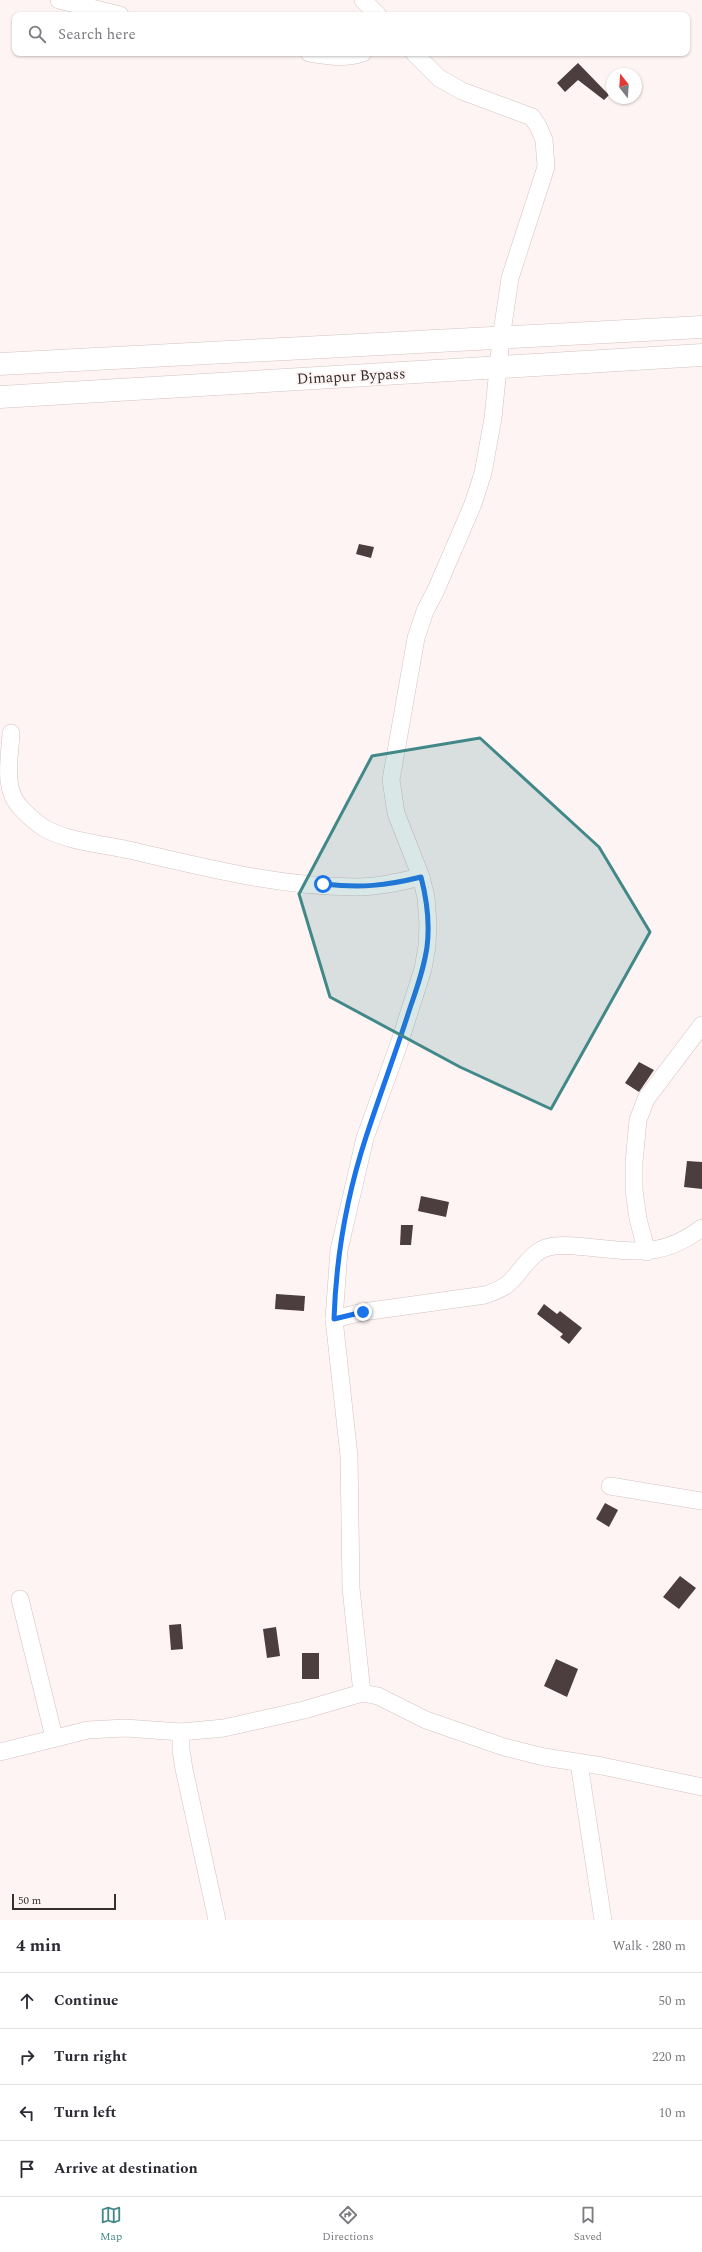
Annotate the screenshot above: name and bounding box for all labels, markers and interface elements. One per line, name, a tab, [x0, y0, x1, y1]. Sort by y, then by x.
search box	[12, 12, 690, 56]
icon: search	[26, 23, 48, 45]
text: Search here	[58, 23, 136, 46]
north arrow	[606, 68, 642, 104]
street label: Dimapur Bypass	[296, 362, 406, 391]
route start	[314, 875, 332, 893]
route end	[354, 1303, 372, 1321]
scale bar	[12, 1892, 116, 1911]
text: 50 m	[18, 1892, 41, 1909]
text: 4 min	[16, 1933, 61, 1959]
text: Walk · 280 m	[612, 1936, 686, 1956]
text: Continue	[54, 1989, 119, 2012]
icon: ahead	[16, 1990, 38, 2012]
text: 50 m	[659, 1991, 686, 2011]
text: Turn right	[54, 2045, 127, 2068]
icon: right	[16, 2046, 38, 2068]
text: 220 m	[652, 2047, 686, 2067]
text: Turn left	[54, 2101, 116, 2124]
icon: left	[16, 2102, 38, 2124]
text: 10 m	[659, 2103, 686, 2123]
text: Arrive at destination	[54, 2157, 198, 2180]
icon: arrive	[16, 2158, 38, 2180]
tab: Map	[100, 2204, 122, 2245]
tab: Directions	[322, 2204, 374, 2245]
tab: Saved	[574, 2204, 602, 2245]

